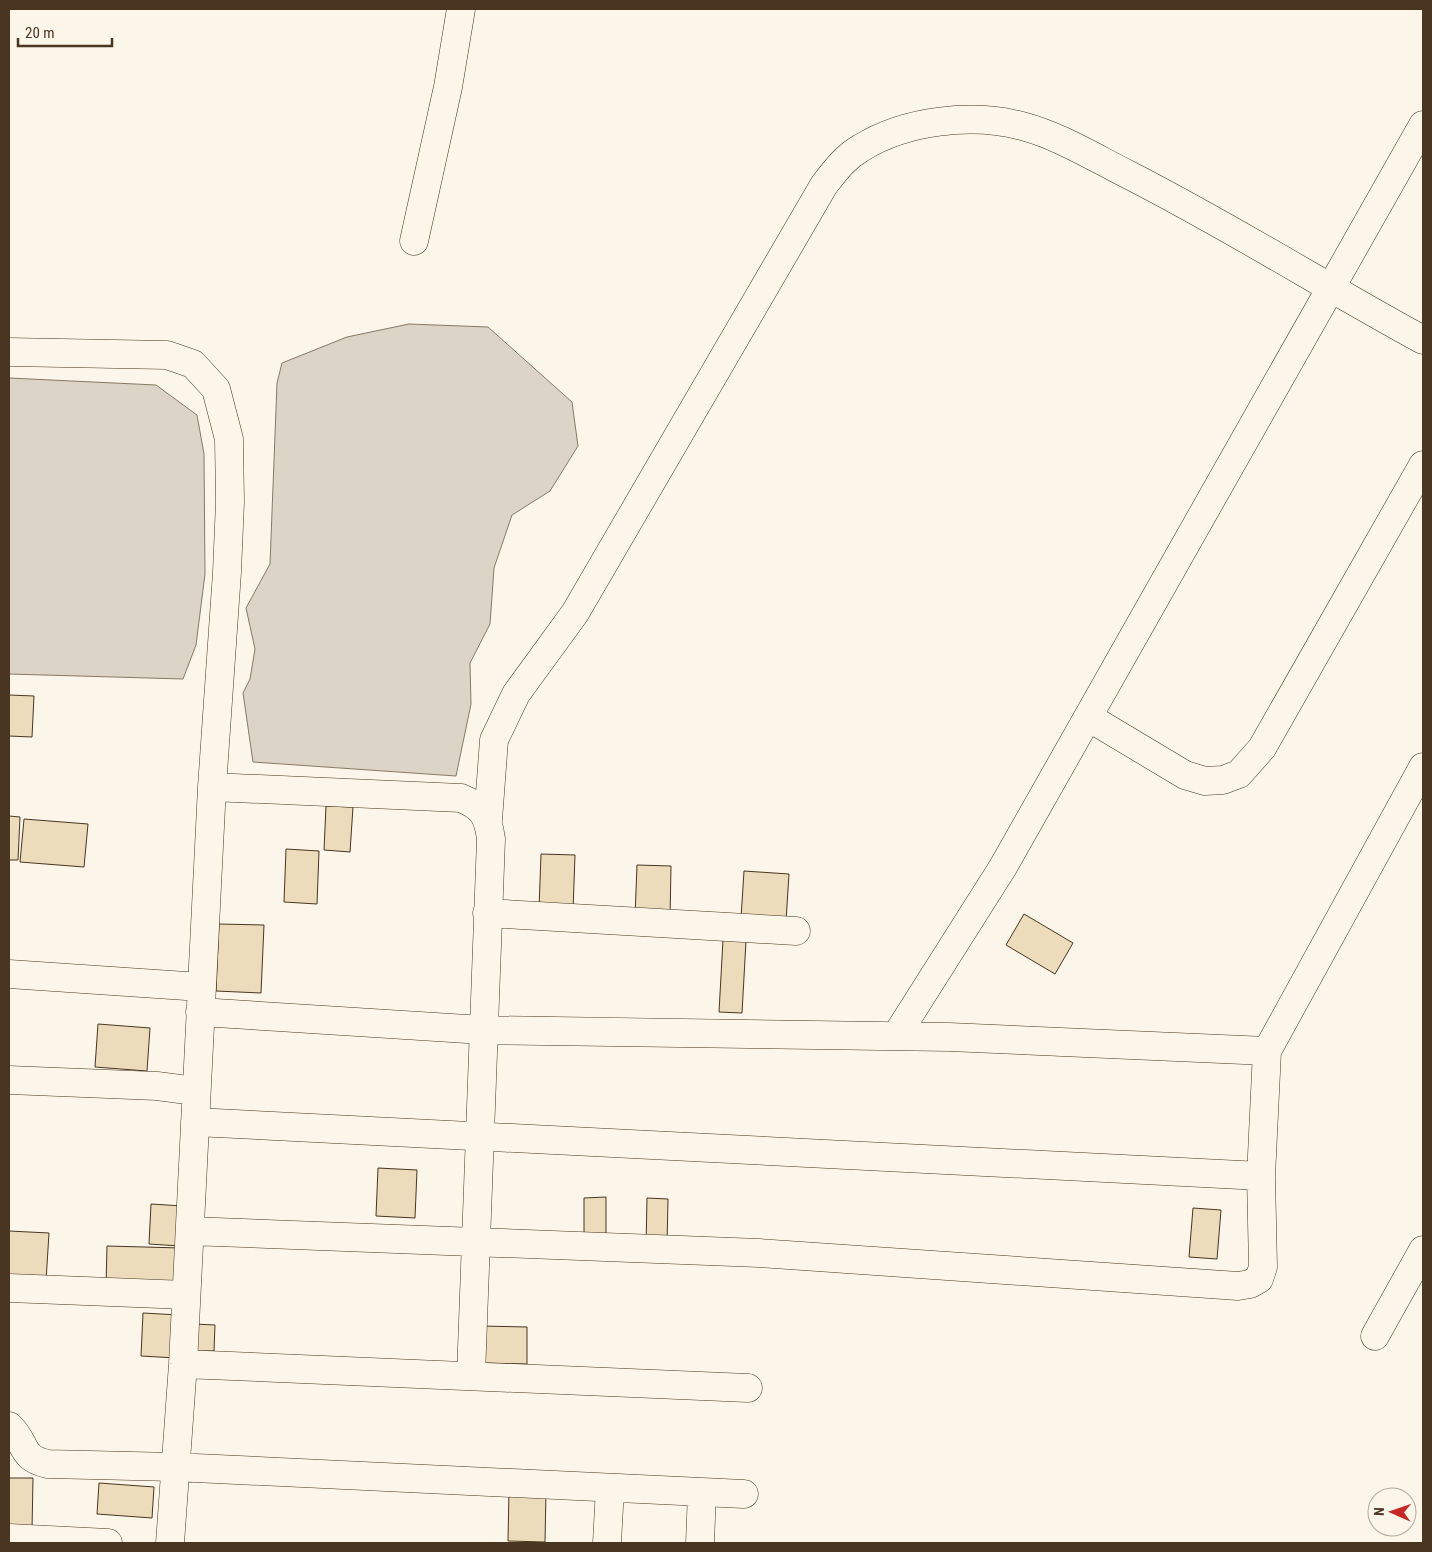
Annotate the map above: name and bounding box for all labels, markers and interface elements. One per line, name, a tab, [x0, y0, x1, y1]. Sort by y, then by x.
scale bar	[18, 15, 111, 47]
text: 20 m	[25, 24, 55, 42]
north arrow	[1367, 1487, 1417, 1537]
text: N	[1371, 1507, 1387, 1516]

